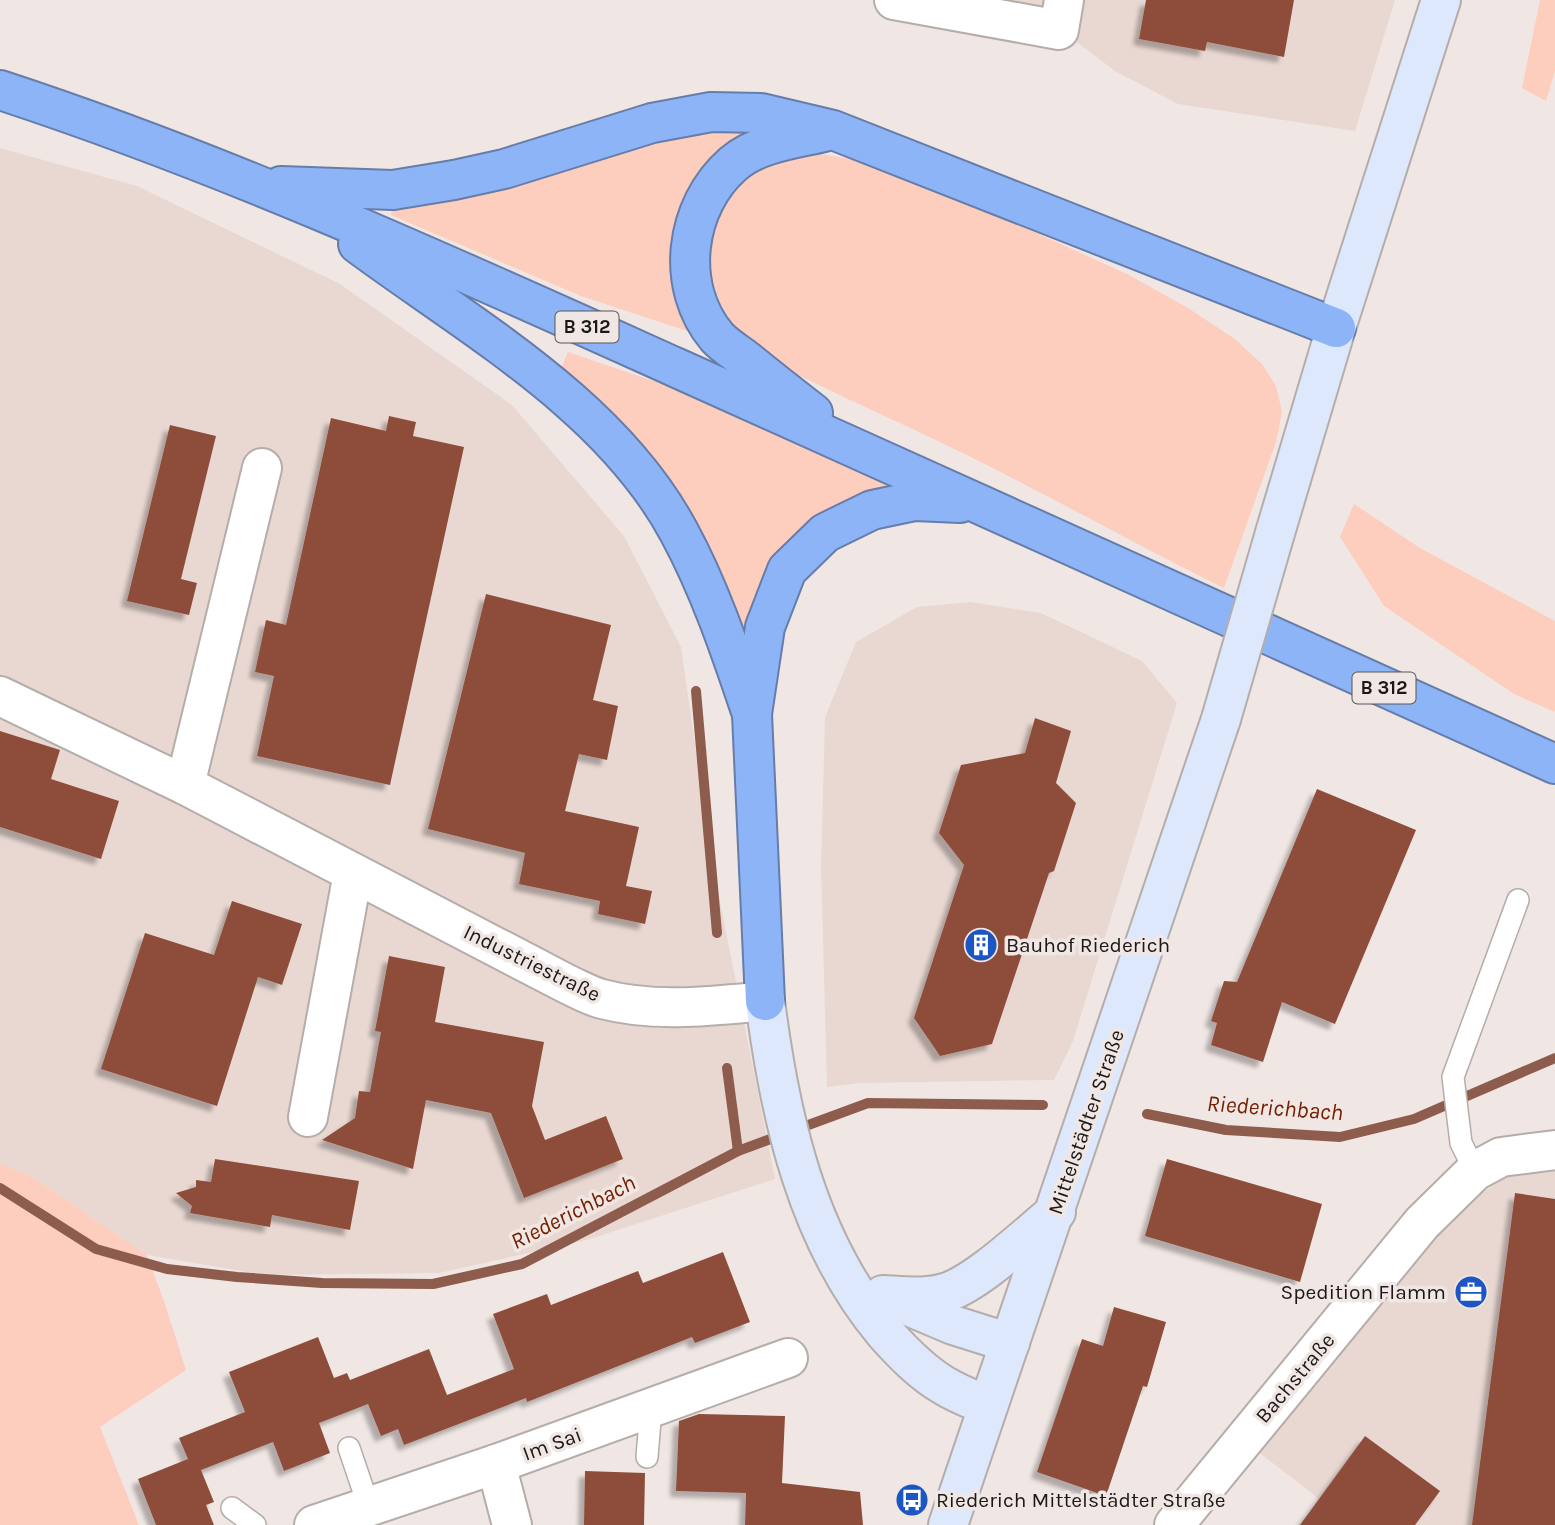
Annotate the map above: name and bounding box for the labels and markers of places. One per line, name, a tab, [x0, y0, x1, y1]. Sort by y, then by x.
building icon: Bauhof Riederich	[962, 926, 1000, 964]
place label: Bauhof Riederich	[1006, 933, 1170, 957]
office icon: Spedition Flamm	[1452, 1273, 1490, 1311]
place label: Spedition Flamm	[1281, 1280, 1446, 1304]
bus stop icon: Riederich Mittelstädter Straße	[893, 1481, 931, 1519]
place label: Riederich Mittelstädter Straße	[936, 1488, 1226, 1512]

